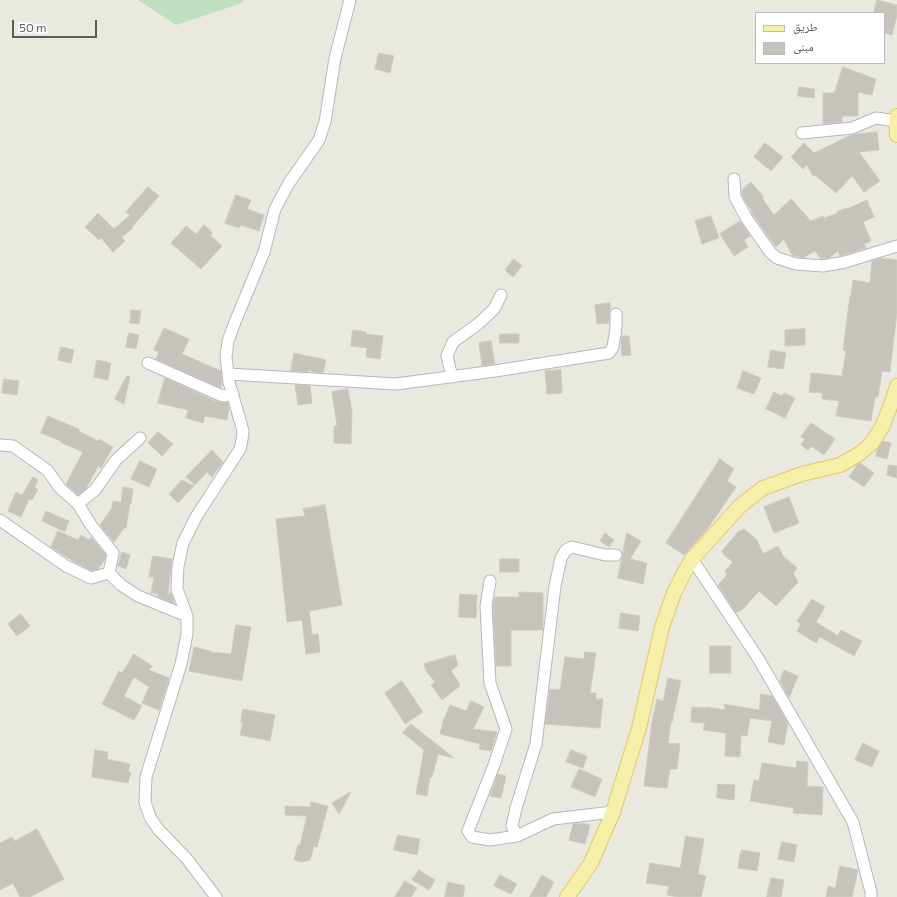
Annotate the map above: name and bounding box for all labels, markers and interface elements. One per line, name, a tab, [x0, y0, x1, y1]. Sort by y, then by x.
scale bar	[14, 12, 99, 38]
legend	[755, 12, 885, 64]
text: طريق	[793, 19, 818, 33]
text: 50 m	[19, 20, 47, 34]
text: مبنى	[793, 39, 814, 53]

